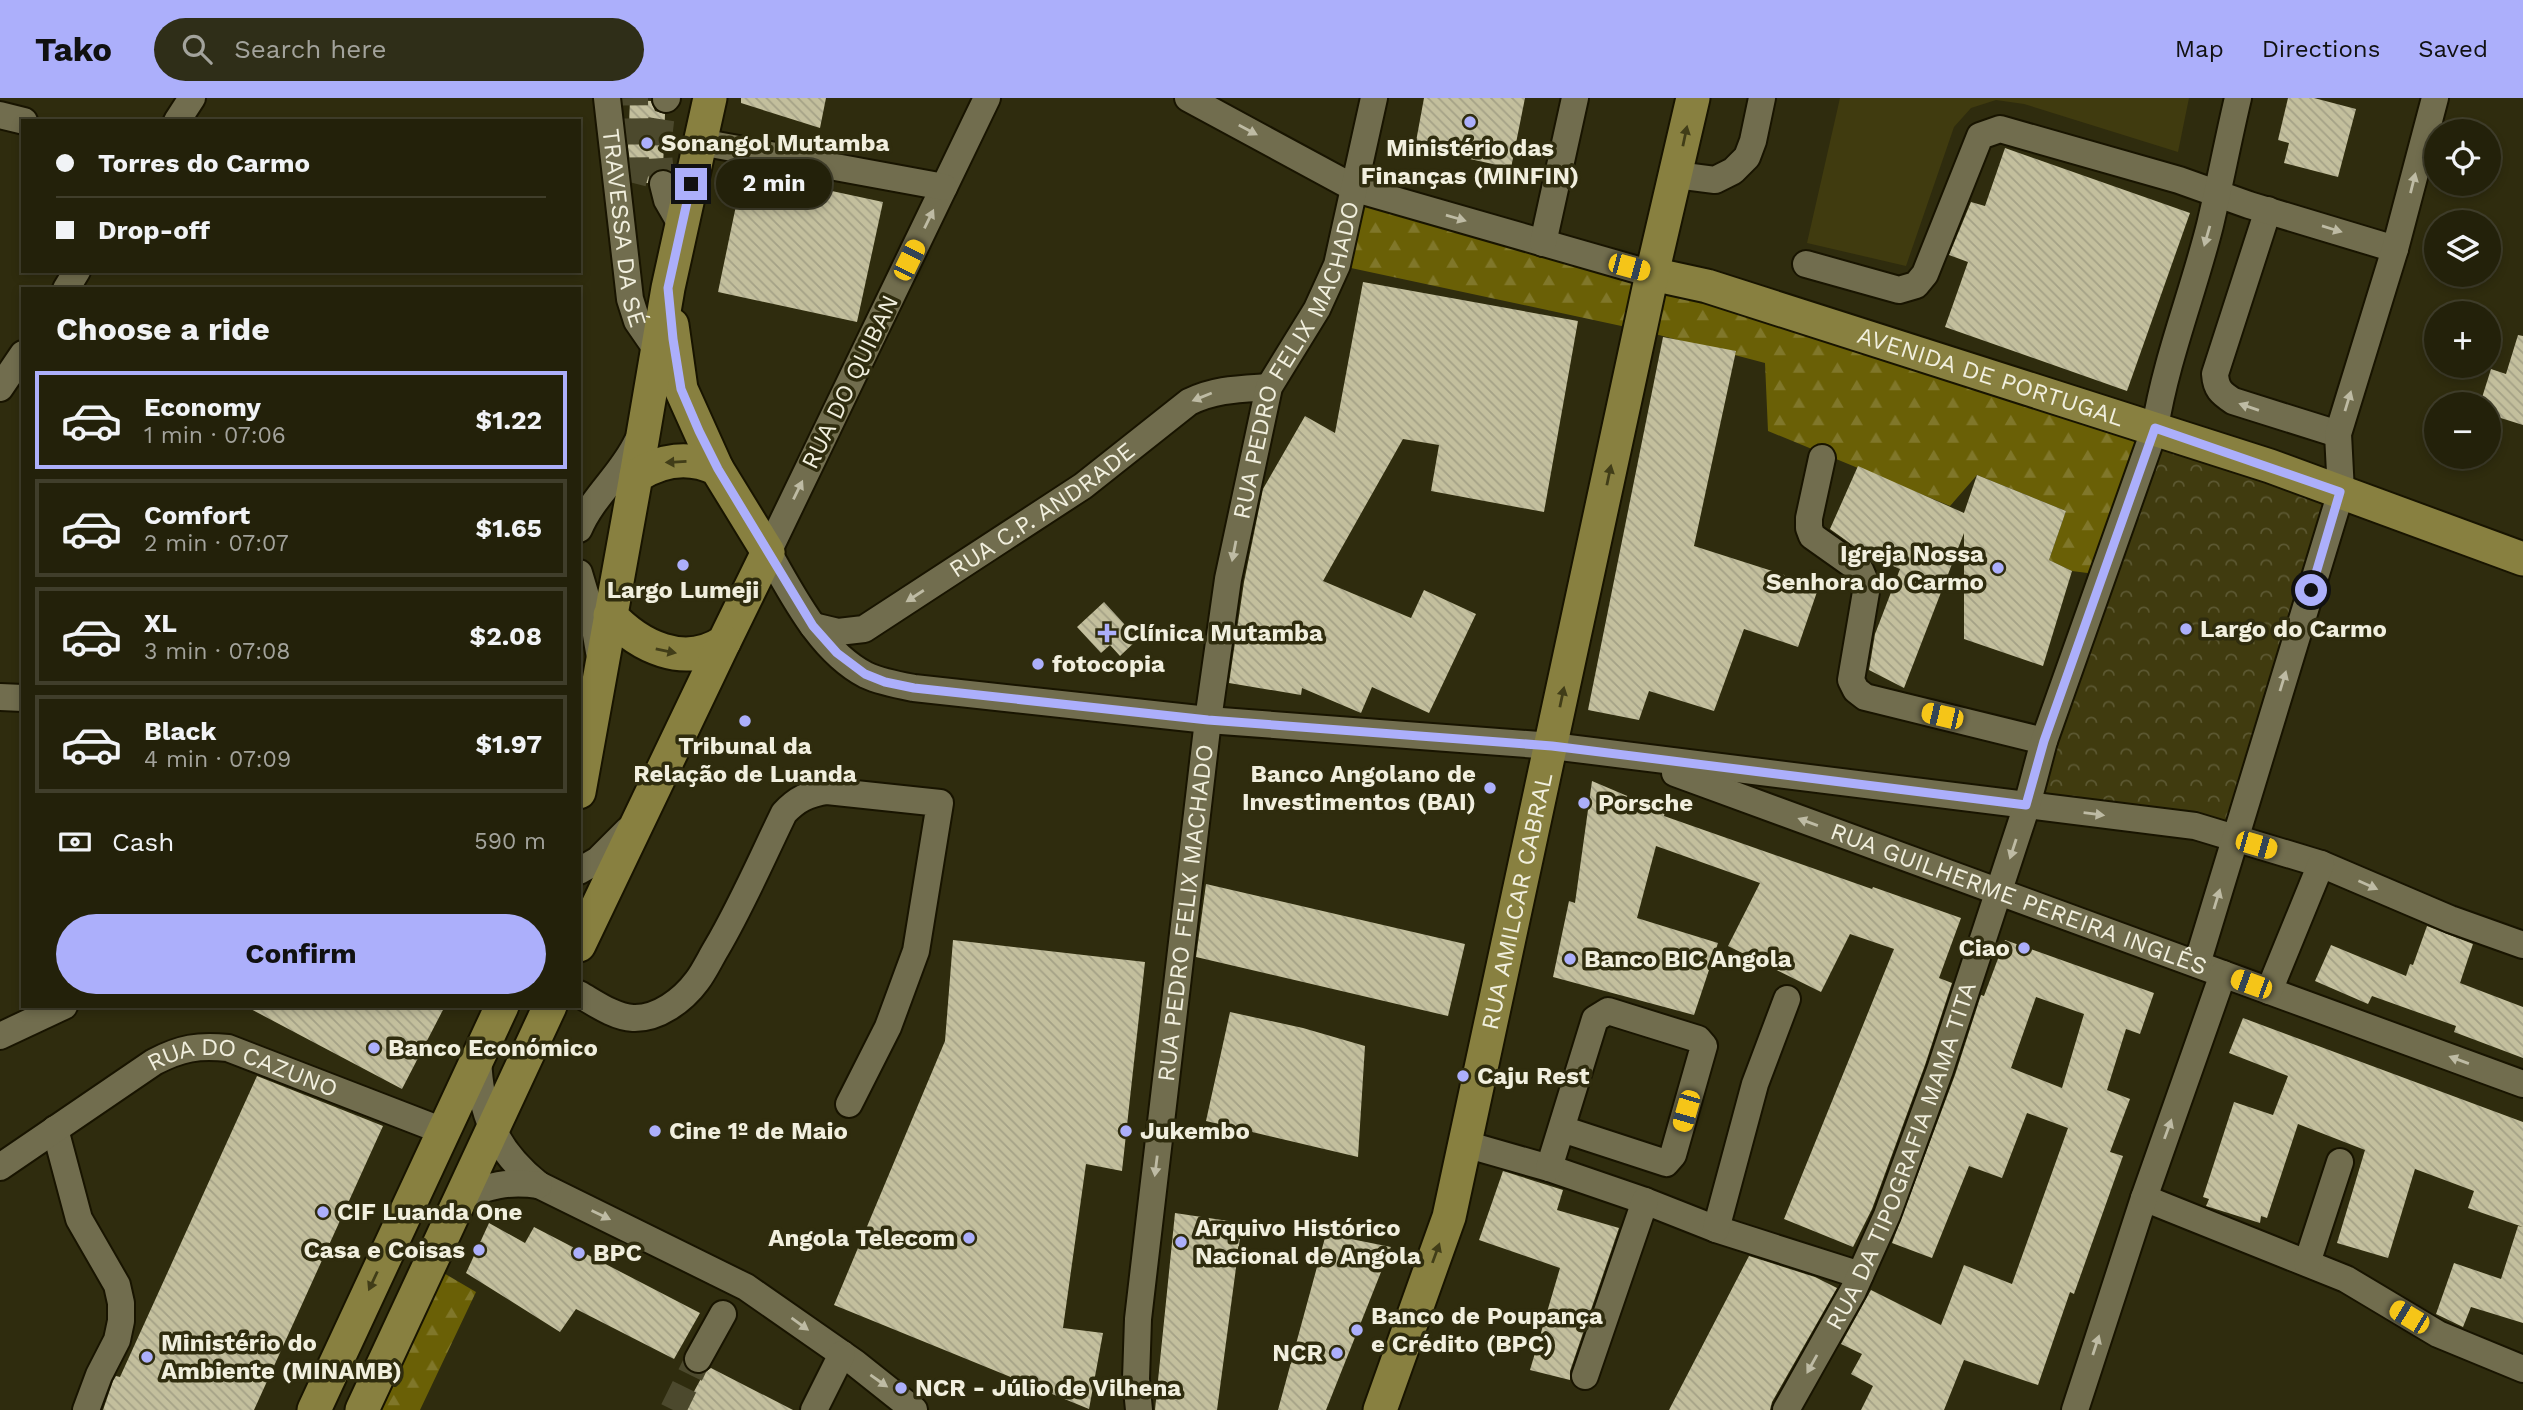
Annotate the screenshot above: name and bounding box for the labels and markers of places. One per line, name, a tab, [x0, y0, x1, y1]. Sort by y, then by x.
marker: Ministério das Finanças (MINFIN)	[1462, 114, 1478, 130]
place label: Sonangol Mutamba	[661, 129, 889, 157]
place label: Ministério das Finanças (MINFIN)	[1361, 134, 1579, 190]
marker: Sonangol Mutamba	[639, 135, 655, 151]
place label: Igreja Nossa Senhora do Carmo	[1766, 540, 1984, 596]
marker: Largo Lumeji	[675, 557, 691, 573]
marker: Igreja Nossa Senhora do Carmo	[1990, 560, 2006, 576]
place label: Largo Lumeji	[607, 576, 759, 604]
place label: Largo do Carmo	[2200, 615, 2387, 643]
place label: Clínica Mutamba	[1123, 619, 1323, 647]
marker: Largo do Carmo	[2178, 621, 2194, 637]
marker: Clínica Mutamba	[1097, 623, 1117, 643]
place label: fotocopia	[1052, 650, 1165, 678]
marker: fotocopia	[1030, 656, 1046, 672]
marker: Tribunal da Relação de Luanda	[737, 713, 753, 729]
place label: Tribunal da Relação de Luanda	[633, 732, 857, 788]
place label: Banco Angolano de Investimentos (BAI)	[1242, 760, 1476, 816]
marker: Banco Angolano de Investimentos (BAI)	[1482, 780, 1498, 796]
place label: Porsche	[1598, 789, 1693, 817]
marker: Porsche	[1576, 795, 1592, 811]
place label: Ciao	[1958, 934, 2010, 962]
marker: Ciao	[2016, 940, 2032, 956]
place label: Banco BIC Angola	[1584, 945, 1792, 973]
marker: Banco BIC Angola	[1562, 951, 1578, 967]
place label: Banco Económico	[388, 1034, 598, 1062]
marker: Banco Económico	[366, 1040, 382, 1056]
place label: Caju Rest	[1477, 1062, 1590, 1090]
marker: Caju Rest	[1455, 1068, 1471, 1084]
place label: Cine 1º de Maio	[669, 1117, 848, 1145]
place label: Jukembo	[1140, 1117, 1250, 1145]
marker: Cine 1º de Maio	[647, 1123, 663, 1139]
marker: Jukembo	[1118, 1123, 1134, 1139]
place label: CIF Luanda One	[337, 1198, 522, 1226]
marker: CIF Luanda One	[315, 1204, 331, 1220]
place label: Arquivo Histórico Nacional de Angola	[1195, 1214, 1421, 1270]
place label: Angola Telecom	[768, 1224, 955, 1252]
marker: Angola Telecom	[961, 1230, 977, 1246]
marker: Arquivo Histórico Nacional de Angola	[1173, 1234, 1189, 1250]
place label: Casa e Coisas	[303, 1236, 465, 1264]
place label: BPC	[593, 1239, 642, 1267]
marker: Casa e Coisas	[471, 1242, 487, 1258]
marker: BPC	[571, 1245, 587, 1261]
place label: Banco de Poupança e Crédito (BPC)	[1371, 1302, 1603, 1358]
marker: Banco de Poupança e Crédito (BPC)	[1349, 1322, 1365, 1338]
place label: Ministério do Ambiente (MINAMB)	[161, 1329, 402, 1385]
place label: NCR	[1272, 1339, 1323, 1367]
marker: NCR	[1329, 1345, 1345, 1361]
marker: Ministério do Ambiente (MINAMB)	[139, 1349, 155, 1365]
place label: NCR - Júlio de Vilhena	[915, 1374, 1181, 1402]
marker: NCR - Júlio de Vilhena	[893, 1380, 909, 1396]

